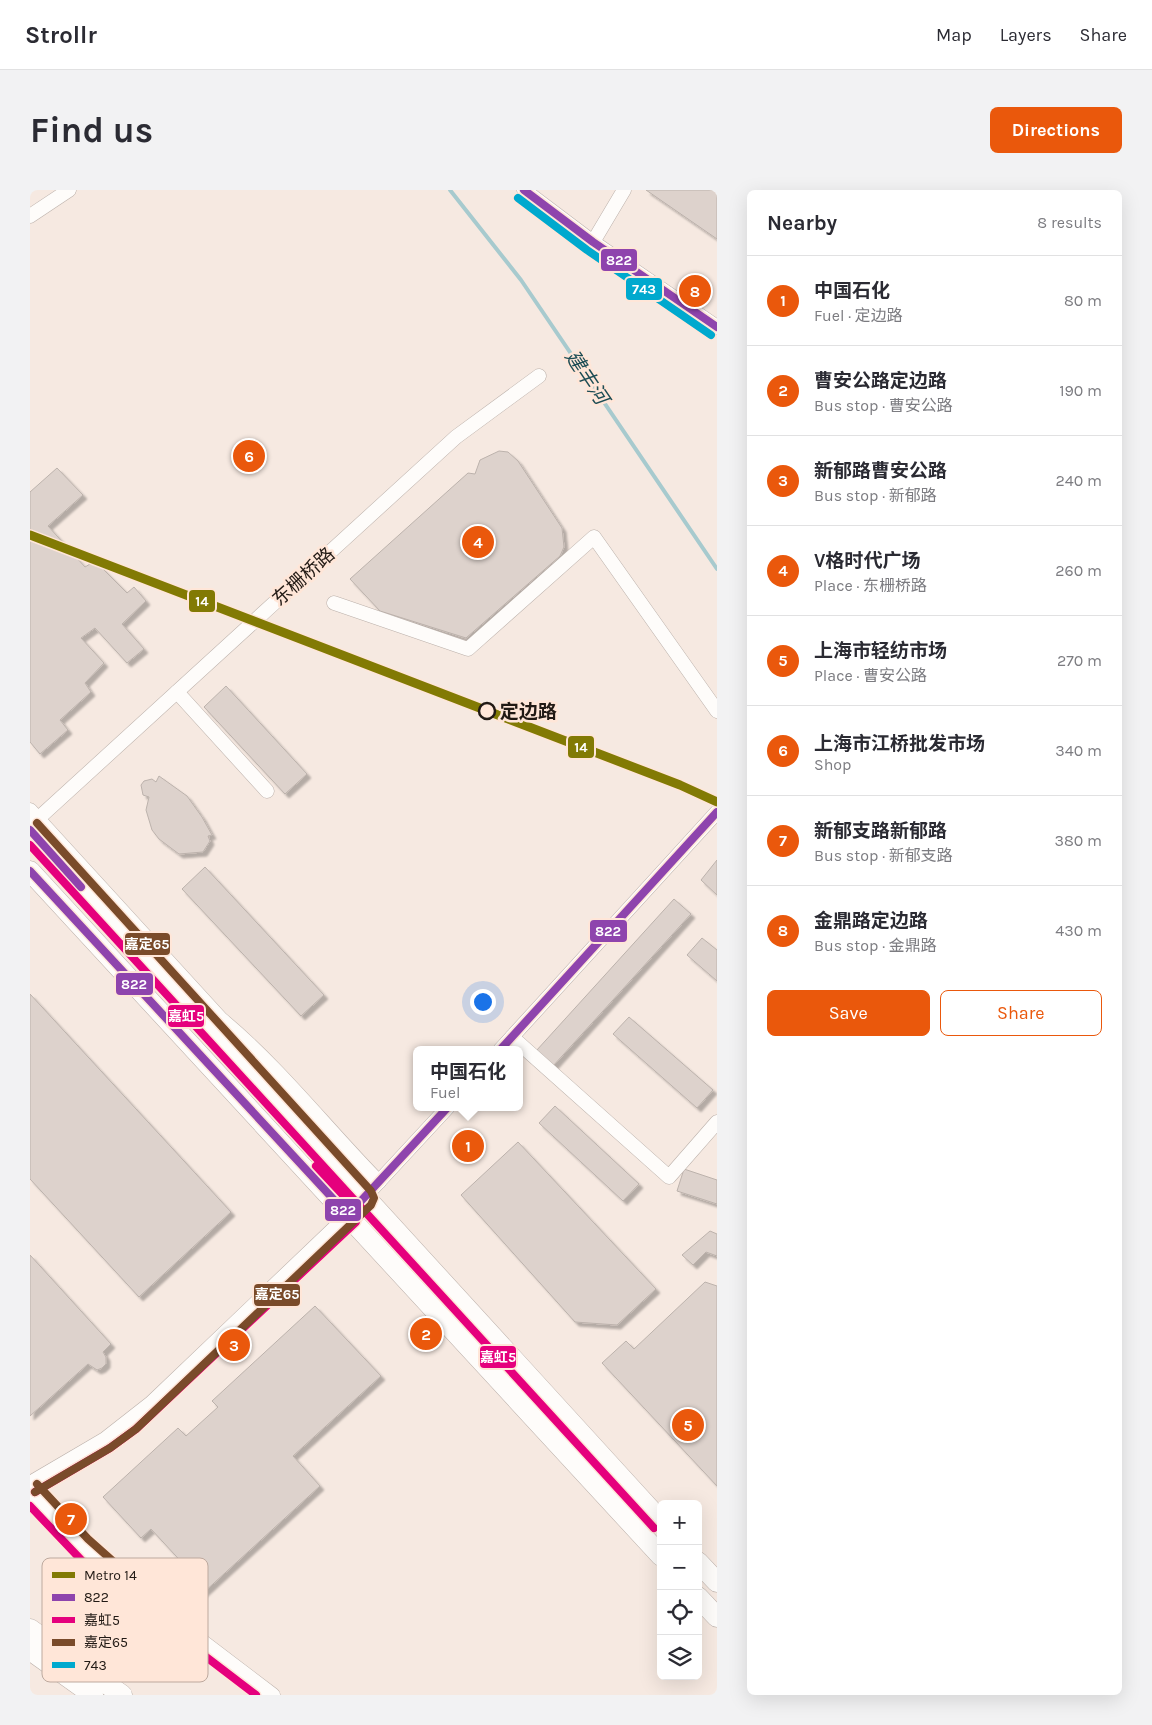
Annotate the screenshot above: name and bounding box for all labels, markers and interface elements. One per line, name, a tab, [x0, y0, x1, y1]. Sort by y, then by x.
text: Strollr	[25, 21, 97, 49]
text: Map	[936, 24, 972, 46]
text: Layers	[1000, 24, 1052, 46]
text: Share	[1080, 24, 1127, 46]
button: Directions	[990, 107, 1122, 153]
text: Find us	[30, 110, 153, 151]
text: Nearby	[767, 211, 837, 235]
text: 8 results	[1037, 213, 1102, 232]
line badge: 822	[600, 248, 638, 272]
text: 822	[606, 252, 632, 269]
pin: 8	[679, 272, 711, 310]
line badge: 743	[625, 277, 663, 301]
text: 中国石化	[814, 280, 890, 302]
text: 743	[632, 281, 656, 298]
text: 1	[780, 291, 786, 310]
text: 80 m	[1064, 291, 1102, 310]
text: Fuel · 定边路	[814, 306, 903, 325]
water label: 建丰河	[560, 346, 615, 412]
text: 曹安公路定边路	[814, 370, 947, 392]
text: 2	[778, 381, 788, 400]
text: 190 m	[1059, 381, 1102, 400]
text: Bus stop · 曹安公路	[814, 396, 953, 415]
pin: 6	[233, 437, 265, 475]
text: 新郁路曹安公路	[814, 460, 947, 482]
text: 3	[778, 471, 788, 490]
text: 240 m	[1056, 471, 1102, 490]
text: Bus stop · 新郁路	[814, 486, 937, 505]
pin: 4	[462, 523, 494, 561]
street label: 东栅桥路	[268, 543, 339, 610]
text: V格时代广场	[814, 550, 920, 572]
text: 4	[778, 561, 788, 580]
text: 260 m	[1055, 561, 1102, 580]
text: Place · 东栅桥路	[814, 576, 927, 595]
line badge: 14	[188, 589, 216, 613]
text: 14	[195, 593, 209, 610]
text: 上海市轻纺市场	[814, 640, 947, 662]
text: 5	[778, 651, 788, 670]
text: 270 m	[1057, 651, 1102, 670]
text: Place · 曹安公路	[814, 666, 927, 685]
place label: 定边路	[500, 701, 557, 723]
marker: 定边路	[478, 702, 496, 720]
text: 上海市江桥批发市场	[814, 733, 985, 755]
line badge: 14	[567, 735, 595, 759]
text: 14	[574, 739, 588, 756]
text: 6	[778, 741, 788, 760]
text: 340 m	[1055, 741, 1102, 760]
text: Shop	[814, 755, 851, 774]
text: 新郁支路新郁路	[814, 820, 947, 842]
text: 7	[779, 831, 787, 850]
text: 380 m	[1054, 831, 1102, 850]
text: Bus stop · 新郁支路	[814, 846, 953, 865]
text: 金鼎路定边路	[814, 910, 928, 932]
line badge: 822	[589, 919, 628, 943]
text: 8	[778, 921, 788, 940]
text: 430 m	[1055, 921, 1102, 940]
text: 822	[595, 923, 621, 940]
line badge: 嘉定65	[124, 932, 171, 956]
text: 嘉定65	[125, 936, 169, 953]
text: Bus stop · 金鼎路	[814, 936, 937, 955]
line badge: 822	[115, 972, 154, 996]
text: 822	[121, 976, 147, 993]
your location	[470, 989, 496, 1015]
button: Save	[767, 990, 930, 1036]
button: Share	[940, 990, 1102, 1036]
line badge: 嘉虹5	[167, 1004, 205, 1028]
text: 嘉虹5	[168, 1008, 204, 1025]
popup	[413, 1046, 523, 1111]
text: 中国石化	[430, 1061, 506, 1083]
text: Fuel	[430, 1083, 460, 1102]
pin: 1	[452, 1127, 484, 1165]
line badge: 822	[324, 1198, 362, 1222]
text: 822	[330, 1202, 356, 1219]
line badge: 嘉定65	[253, 1283, 301, 1307]
text: 嘉定65	[255, 1286, 299, 1303]
pin: 2	[410, 1315, 442, 1353]
pin: 3	[218, 1326, 250, 1364]
line badge: 嘉虹5	[479, 1345, 517, 1369]
text: 嘉虹5	[480, 1349, 516, 1366]
pin: 5	[672, 1406, 704, 1444]
pin: 7	[55, 1500, 87, 1538]
map controls	[657, 1500, 702, 1680]
button: +	[657, 1500, 702, 1545]
button: −	[657, 1545, 702, 1590]
legend	[42, 1558, 208, 1682]
text: Metro 14	[84, 1567, 137, 1584]
text: 822	[84, 1589, 109, 1606]
button: locate	[657, 1590, 702, 1635]
text: 嘉虹5	[84, 1612, 120, 1629]
text: 嘉定65	[84, 1634, 128, 1651]
button: layers	[657, 1635, 702, 1680]
text: 743	[84, 1657, 107, 1674]

